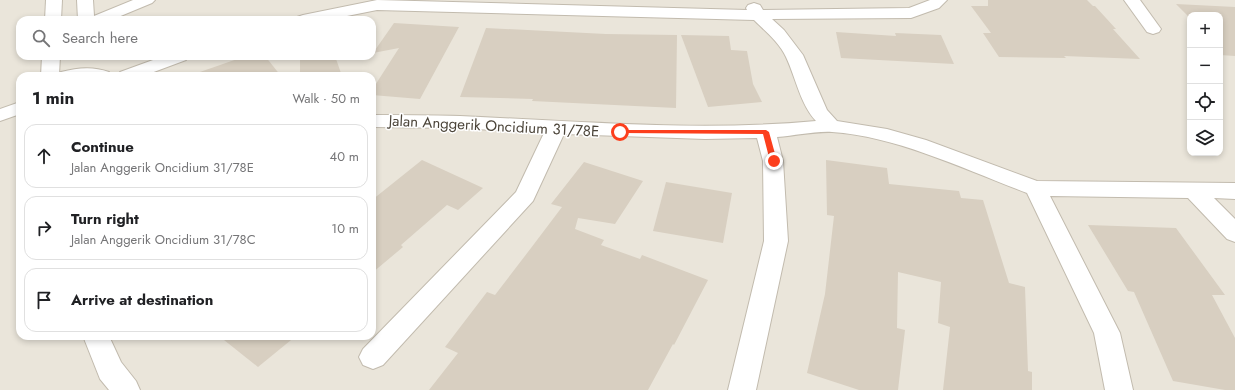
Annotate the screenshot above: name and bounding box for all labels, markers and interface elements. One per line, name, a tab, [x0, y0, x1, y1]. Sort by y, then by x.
map controls	[1187, 12, 1223, 156]
button: +	[1187, 12, 1223, 48]
search box	[16, 16, 376, 60]
icon: search	[30, 27, 52, 49]
text: Search here	[62, 27, 138, 49]
button: −	[1187, 48, 1223, 84]
button: locate	[1187, 84, 1223, 120]
text: 1 min	[32, 86, 74, 110]
text: Walk · 50 m	[293, 89, 360, 108]
street label: Jalan Anggerik Oncidium 31/78E	[386, 109, 600, 143]
button: layers	[1187, 120, 1223, 156]
route start	[611, 123, 629, 141]
text: Continue	[71, 136, 134, 158]
icon: ahead	[33, 145, 55, 167]
text: 40 m	[330, 147, 359, 166]
route end	[765, 152, 783, 170]
text: Jalan Anggerik Oncidium 31/78E	[71, 158, 254, 177]
text: Turn right	[71, 208, 139, 230]
icon: right	[33, 217, 55, 239]
text: 10 m	[331, 219, 359, 238]
text: Jalan Anggerik Oncidium 31/78C	[71, 230, 256, 249]
icon: arrive	[33, 289, 55, 311]
text: Arrive at destination	[71, 289, 213, 311]

